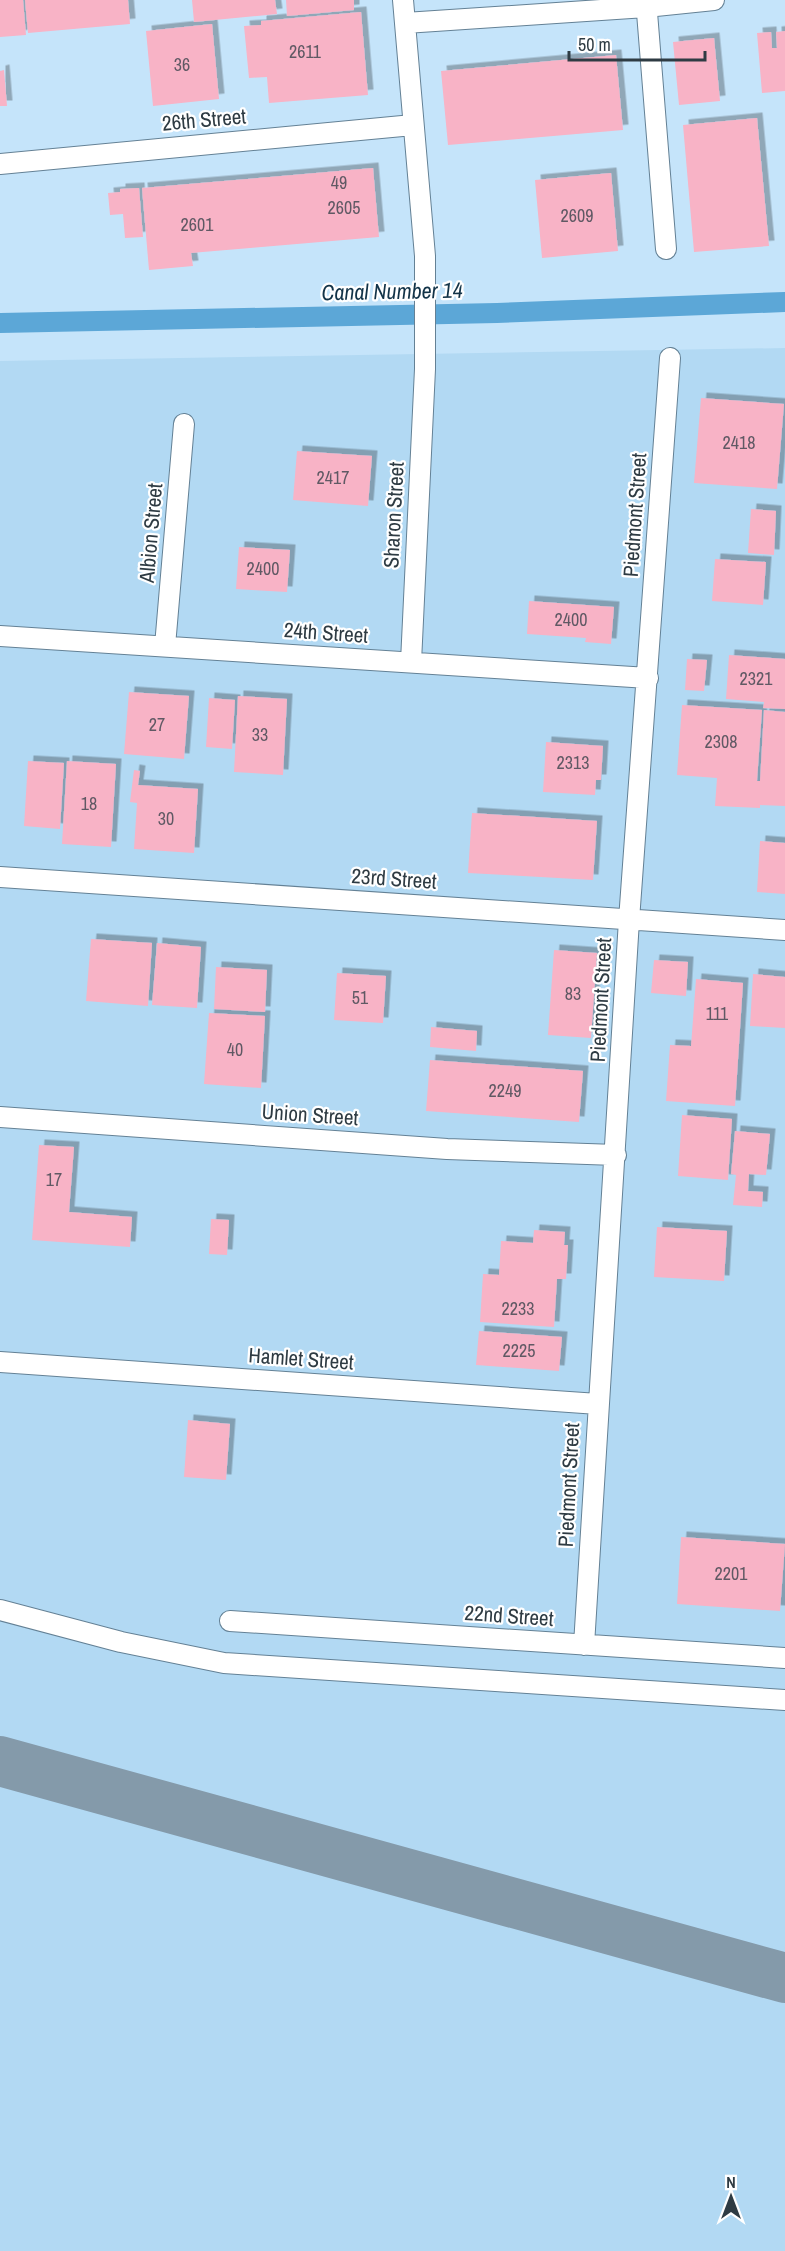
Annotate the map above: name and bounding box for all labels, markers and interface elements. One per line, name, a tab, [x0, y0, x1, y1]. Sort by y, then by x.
scale bar	[569, 24, 706, 62]
text: 50 m	[578, 32, 611, 57]
house number: 2611	[289, 39, 322, 64]
house number: 36	[174, 52, 190, 77]
street label: 26th Street	[161, 101, 247, 138]
house number: 49	[331, 170, 347, 195]
house number: 2605	[328, 195, 360, 220]
house number: 2609	[561, 203, 593, 228]
house number: 2601	[181, 212, 214, 237]
water label: Canal Number 14	[321, 275, 463, 307]
house number: 2418	[723, 430, 755, 455]
street label: Piedmont Street	[616, 452, 653, 578]
street label: Sharon Street	[376, 461, 411, 569]
house number: 2417	[317, 465, 349, 490]
street label: Albion Street	[132, 482, 169, 585]
house number: 2400	[247, 556, 279, 581]
house number: 2400	[555, 607, 587, 632]
street label: 24th Street	[283, 615, 369, 650]
house number: 2321	[740, 666, 773, 691]
house number: 27	[149, 712, 165, 737]
house number: 33	[252, 722, 268, 747]
house number: 2308	[705, 729, 737, 754]
house number: 2313	[557, 750, 589, 775]
house number: 18	[81, 791, 97, 816]
house number: 30	[158, 806, 174, 831]
street label: 23rd Street	[351, 861, 438, 896]
street label: Piedmont Street	[583, 937, 618, 1063]
house number: 83	[565, 981, 581, 1006]
house number: 51	[352, 985, 369, 1010]
house number: 111	[706, 1001, 729, 1026]
house number: 40	[227, 1037, 243, 1062]
house number: 2249	[489, 1078, 521, 1103]
street label: Union Street	[261, 1097, 359, 1132]
house number: 17	[46, 1167, 62, 1192]
house number: 2233	[502, 1296, 534, 1321]
house number: 2225	[503, 1338, 535, 1363]
street label: Hamlet Street	[248, 1340, 355, 1377]
street label: Piedmont Street	[551, 1422, 586, 1548]
house number: 2201	[715, 1561, 748, 1586]
street label: 22nd Street	[464, 1598, 555, 1633]
north arrow	[701, 2167, 761, 2227]
text: N	[726, 2171, 736, 2193]

